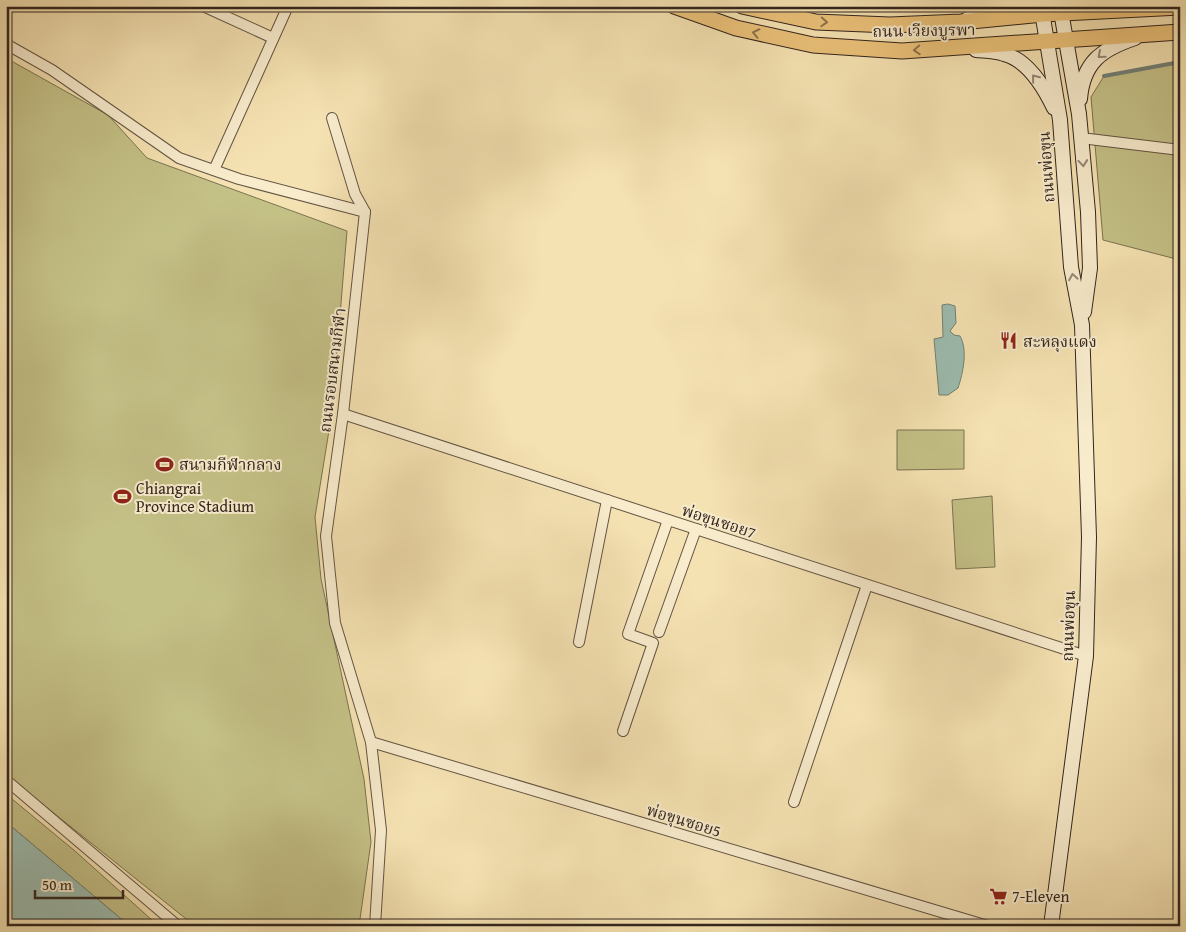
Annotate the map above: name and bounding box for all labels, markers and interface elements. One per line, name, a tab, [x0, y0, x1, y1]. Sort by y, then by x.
one-way arrow	[820, 17, 828, 28]
street label: ถนน เวียงบูรพา	[872, 17, 976, 43]
one-way arrow	[752, 28, 760, 38]
one-way arrow	[913, 45, 921, 56]
one-way arrow	[1098, 49, 1107, 58]
one-way arrow	[1032, 74, 1041, 84]
street label: ถนนพ่อขุน	[1032, 131, 1060, 203]
one-way arrow	[1078, 159, 1089, 167]
one-way arrow	[1068, 272, 1079, 281]
street label: ถนนรอบสนามกีฬา	[312, 306, 352, 434]
place label: สะหลุงแดง	[1023, 329, 1097, 353]
restaurant icon: สะหลุงแดง	[999, 331, 1019, 351]
place label: สนามกีฬากลาง	[179, 452, 281, 476]
sports icon: สนามกีฬากลาง	[155, 454, 175, 474]
place label: Chiangrai Province Stadium	[136, 476, 254, 518]
sports icon: Chiangrai Province Stadium	[112, 487, 132, 507]
street label: พ่อขุนซอย7	[679, 498, 759, 544]
street label: ถนนพ่อขุน	[1055, 590, 1081, 662]
street label: พ่อขุนซอย5	[644, 797, 724, 843]
scale bar	[35, 867, 122, 899]
text: 50 m	[42, 874, 73, 895]
place label: 7-Eleven	[1012, 884, 1069, 908]
supermarket icon: 7-Eleven	[988, 886, 1008, 906]

